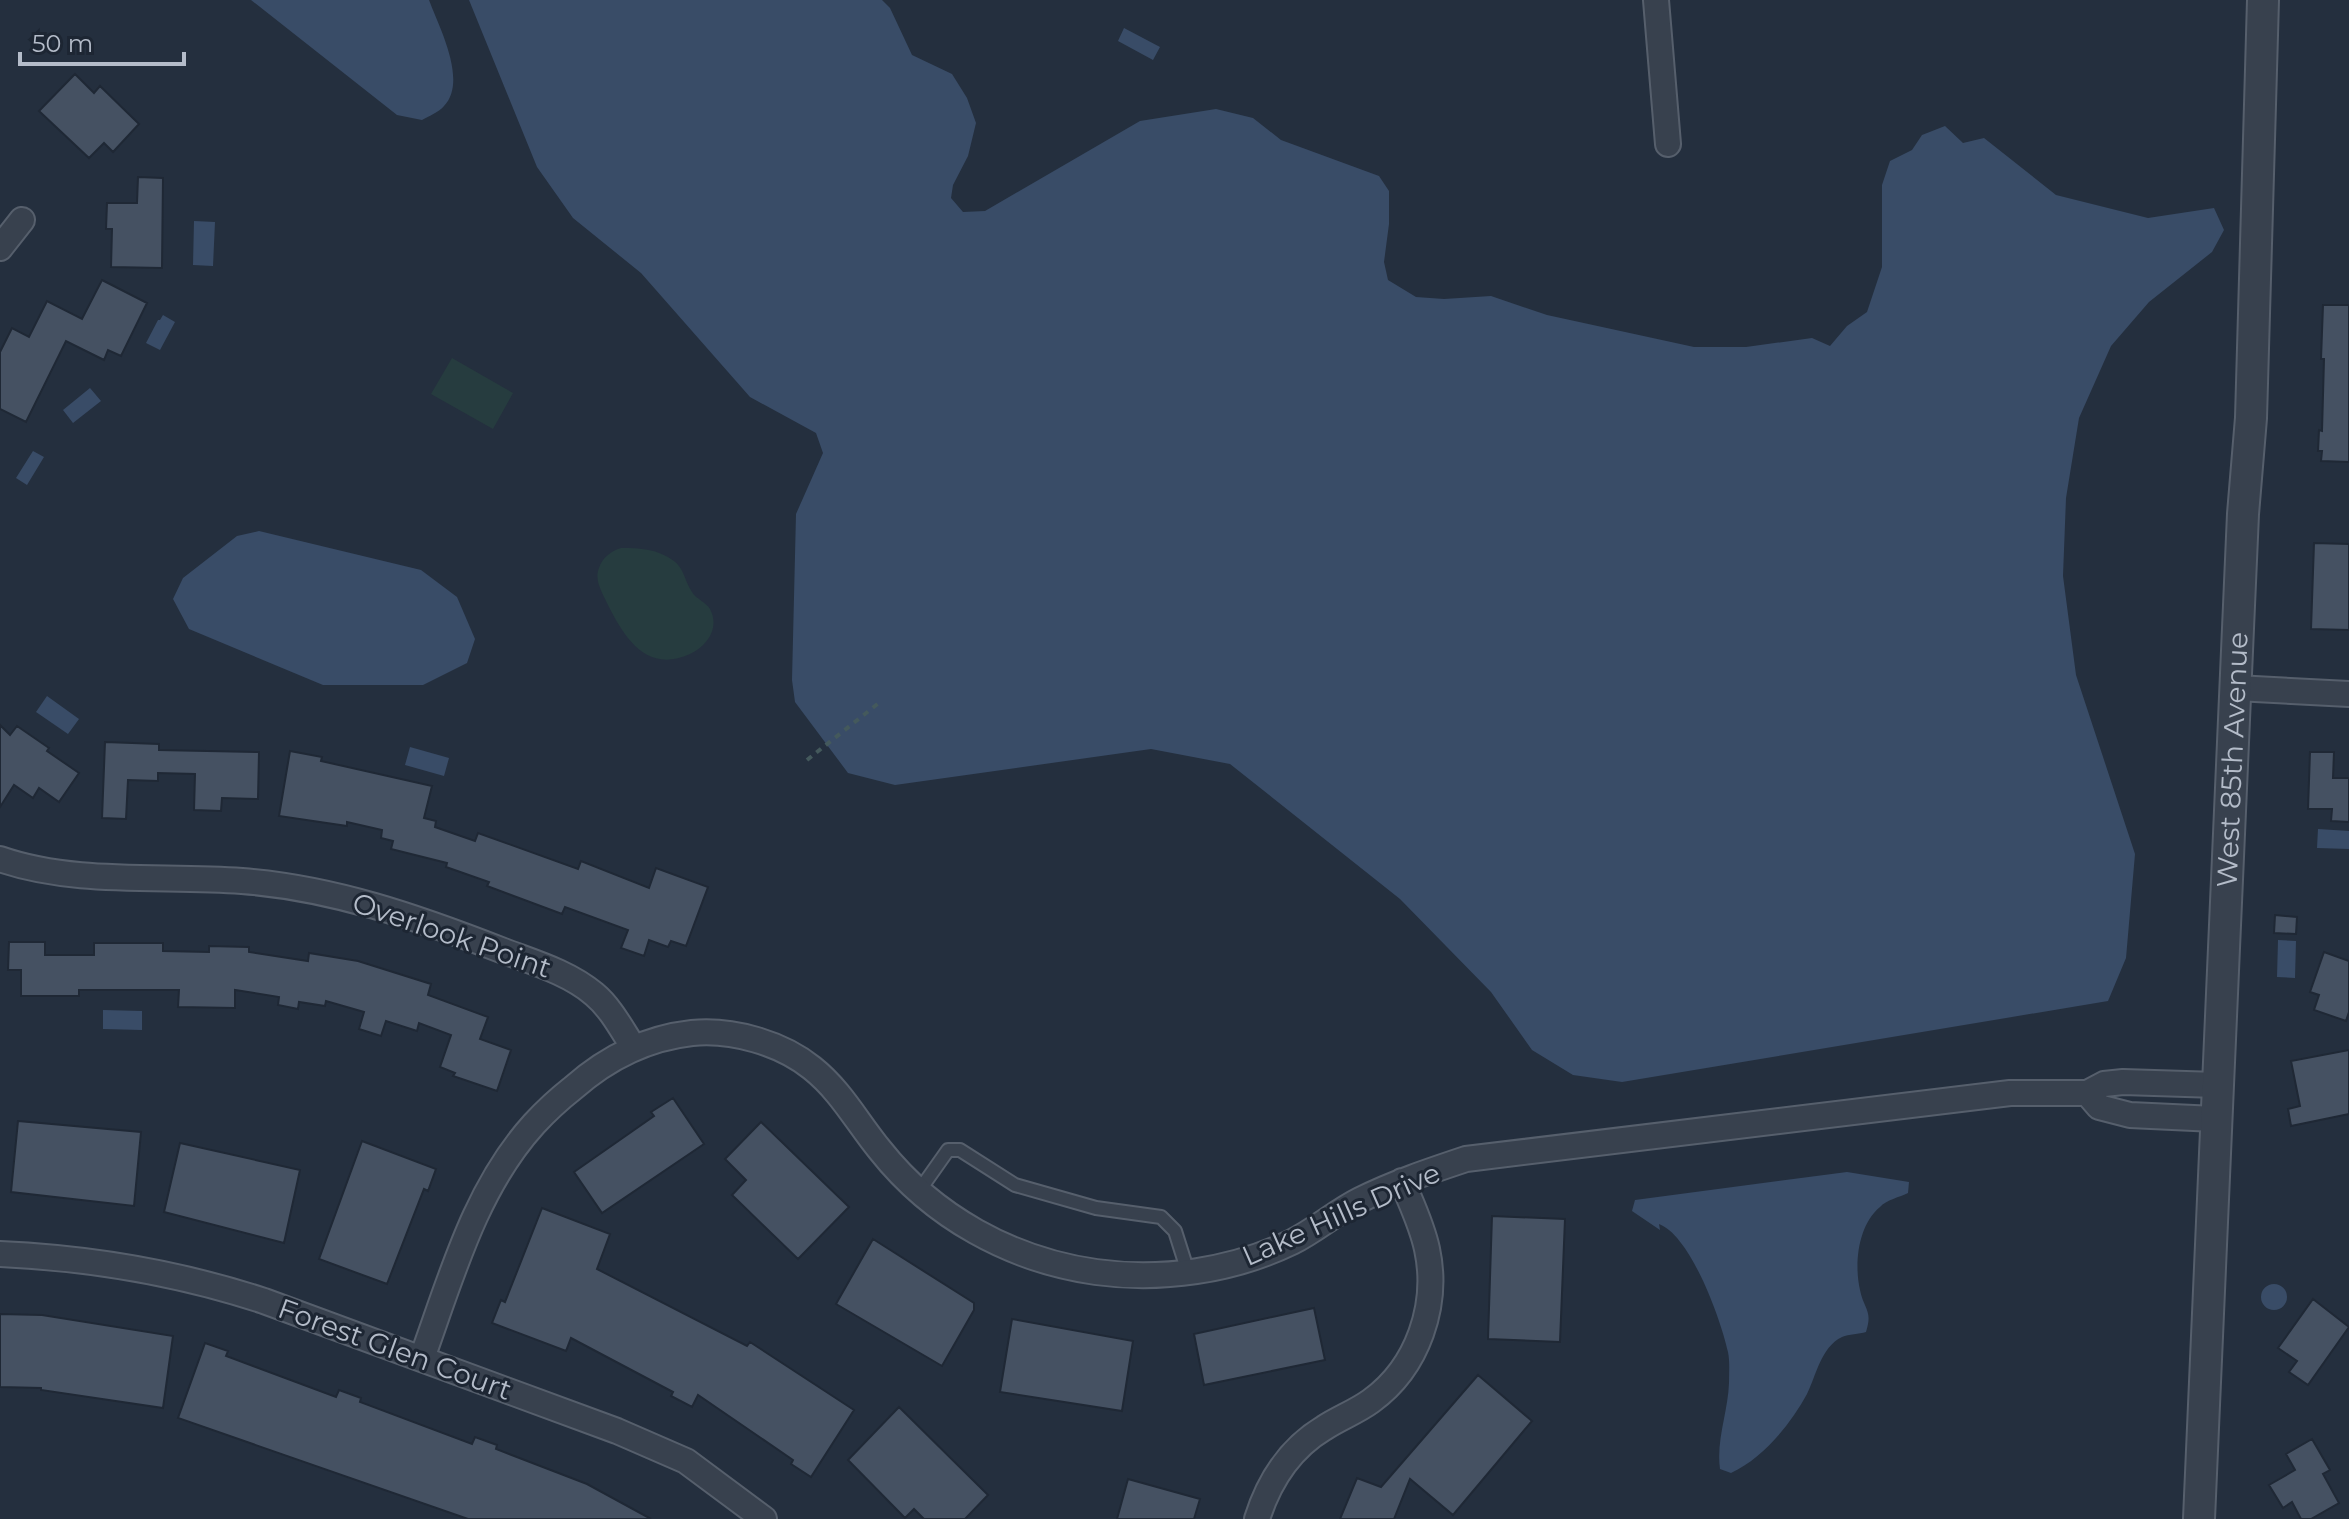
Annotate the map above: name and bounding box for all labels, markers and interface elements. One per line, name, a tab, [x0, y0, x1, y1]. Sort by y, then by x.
scale bar	[20, 16, 184, 66]
text: 50 m	[32, 29, 93, 58]
street label: West 85th Avenue	[2210, 631, 2255, 888]
street label: Overlook Point	[348, 885, 556, 985]
street label: Lake Hills Drive	[1237, 1155, 1445, 1273]
street label: Forest Glen Court	[274, 1291, 516, 1407]

